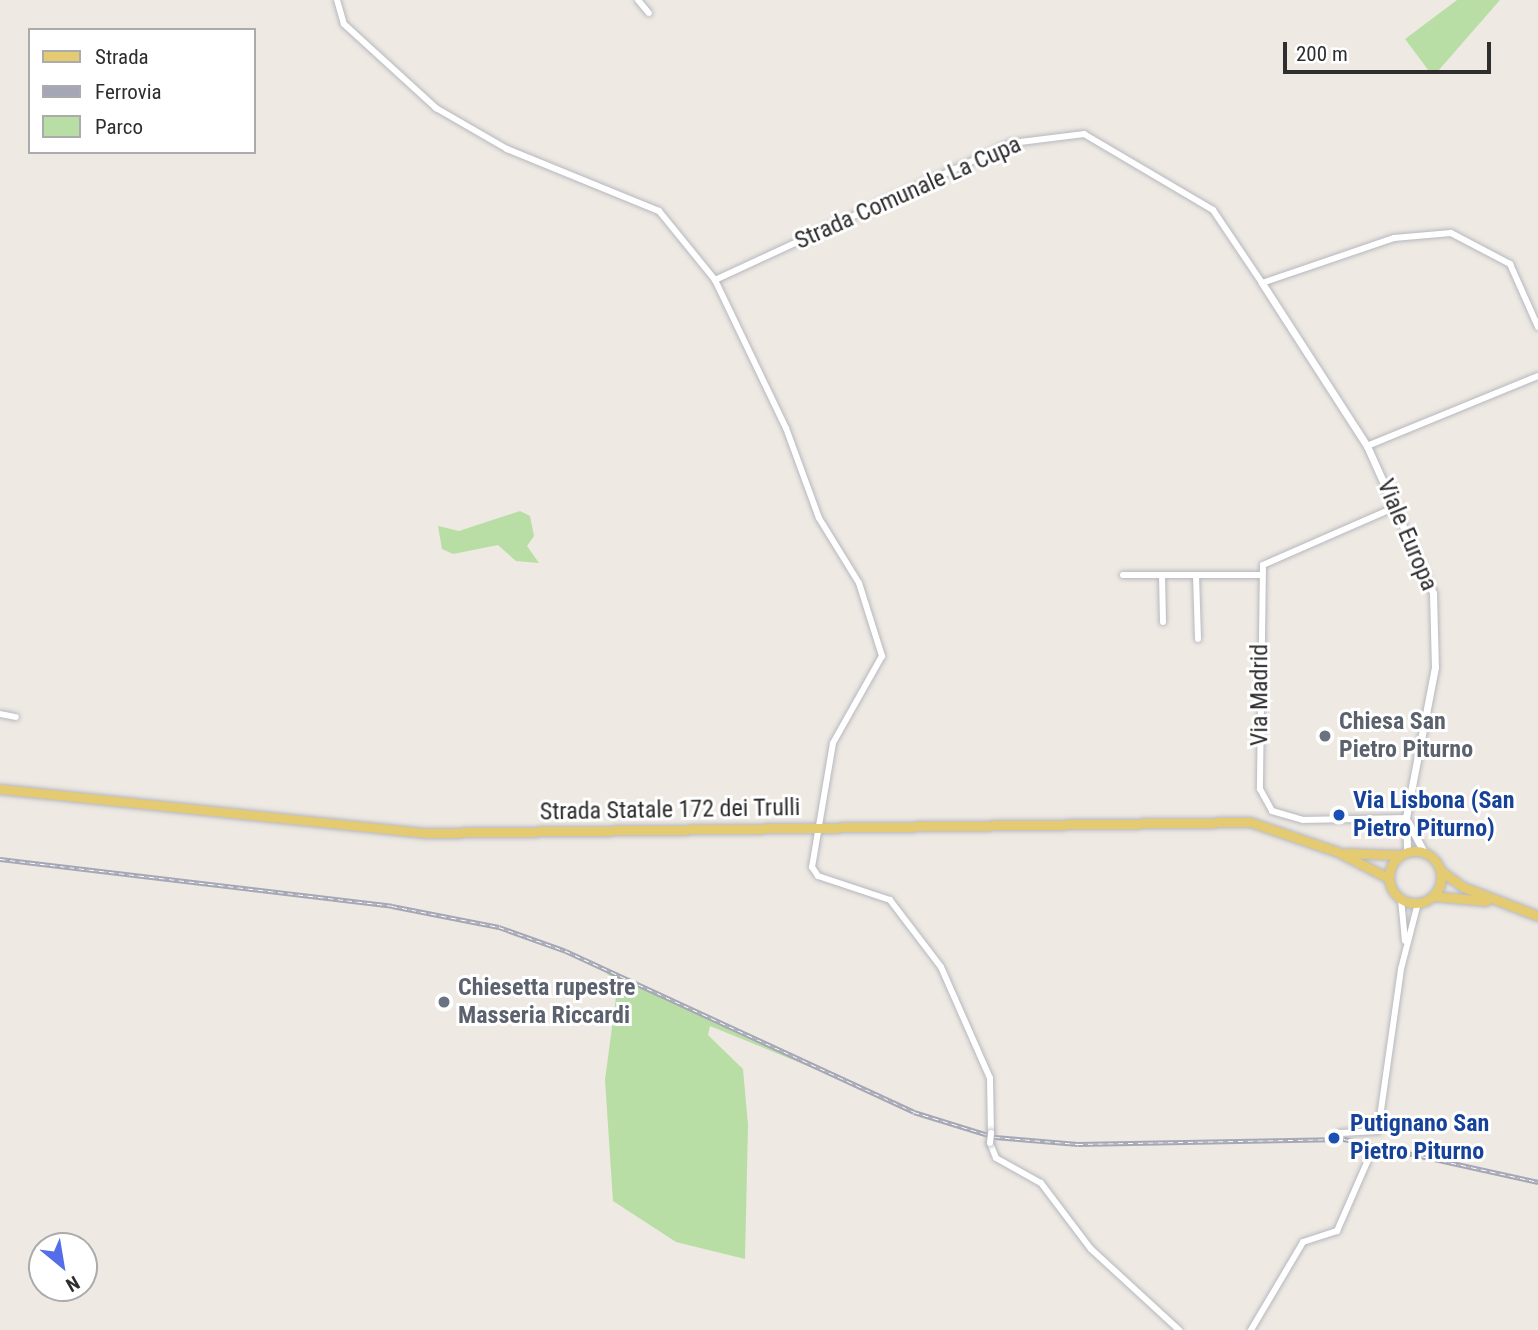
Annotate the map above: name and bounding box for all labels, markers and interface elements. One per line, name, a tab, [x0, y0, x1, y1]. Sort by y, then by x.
legend	[28, 28, 256, 154]
scale bar	[1286, 28, 1494, 72]
text: 200 m	[1296, 42, 1348, 66]
text: Strada	[95, 45, 149, 69]
text: Ferrovia	[95, 80, 162, 104]
text: Parco	[95, 115, 143, 139]
street label: Strada Comunale La Cupa	[790, 130, 1026, 256]
street label: Viale Europa	[1371, 475, 1443, 595]
street label: Via Madrid	[1246, 644, 1274, 746]
place label: Chiesa San Pietro Piturno	[1339, 708, 1473, 764]
marker: Chiesa San Pietro Piturno	[1317, 728, 1333, 744]
place label: Via Lisbona (San Pietro Piturno)	[1353, 787, 1514, 843]
street label: Strada Statale 172 dei Trulli	[539, 793, 801, 827]
marker: Via Lisbona (San Pietro Piturno)	[1331, 807, 1347, 823]
place label: Chiesetta rupestre Masseria Riccardi	[458, 974, 636, 1030]
marker: Chiesetta rupestre Masseria Riccardi	[436, 994, 452, 1010]
place label: Putignano San Pietro Piturno	[1350, 1110, 1489, 1166]
marker: Putignano San Pietro Piturno	[1324, 1128, 1344, 1148]
north arrow	[28, 1232, 98, 1302]
text: N	[62, 1271, 84, 1297]

